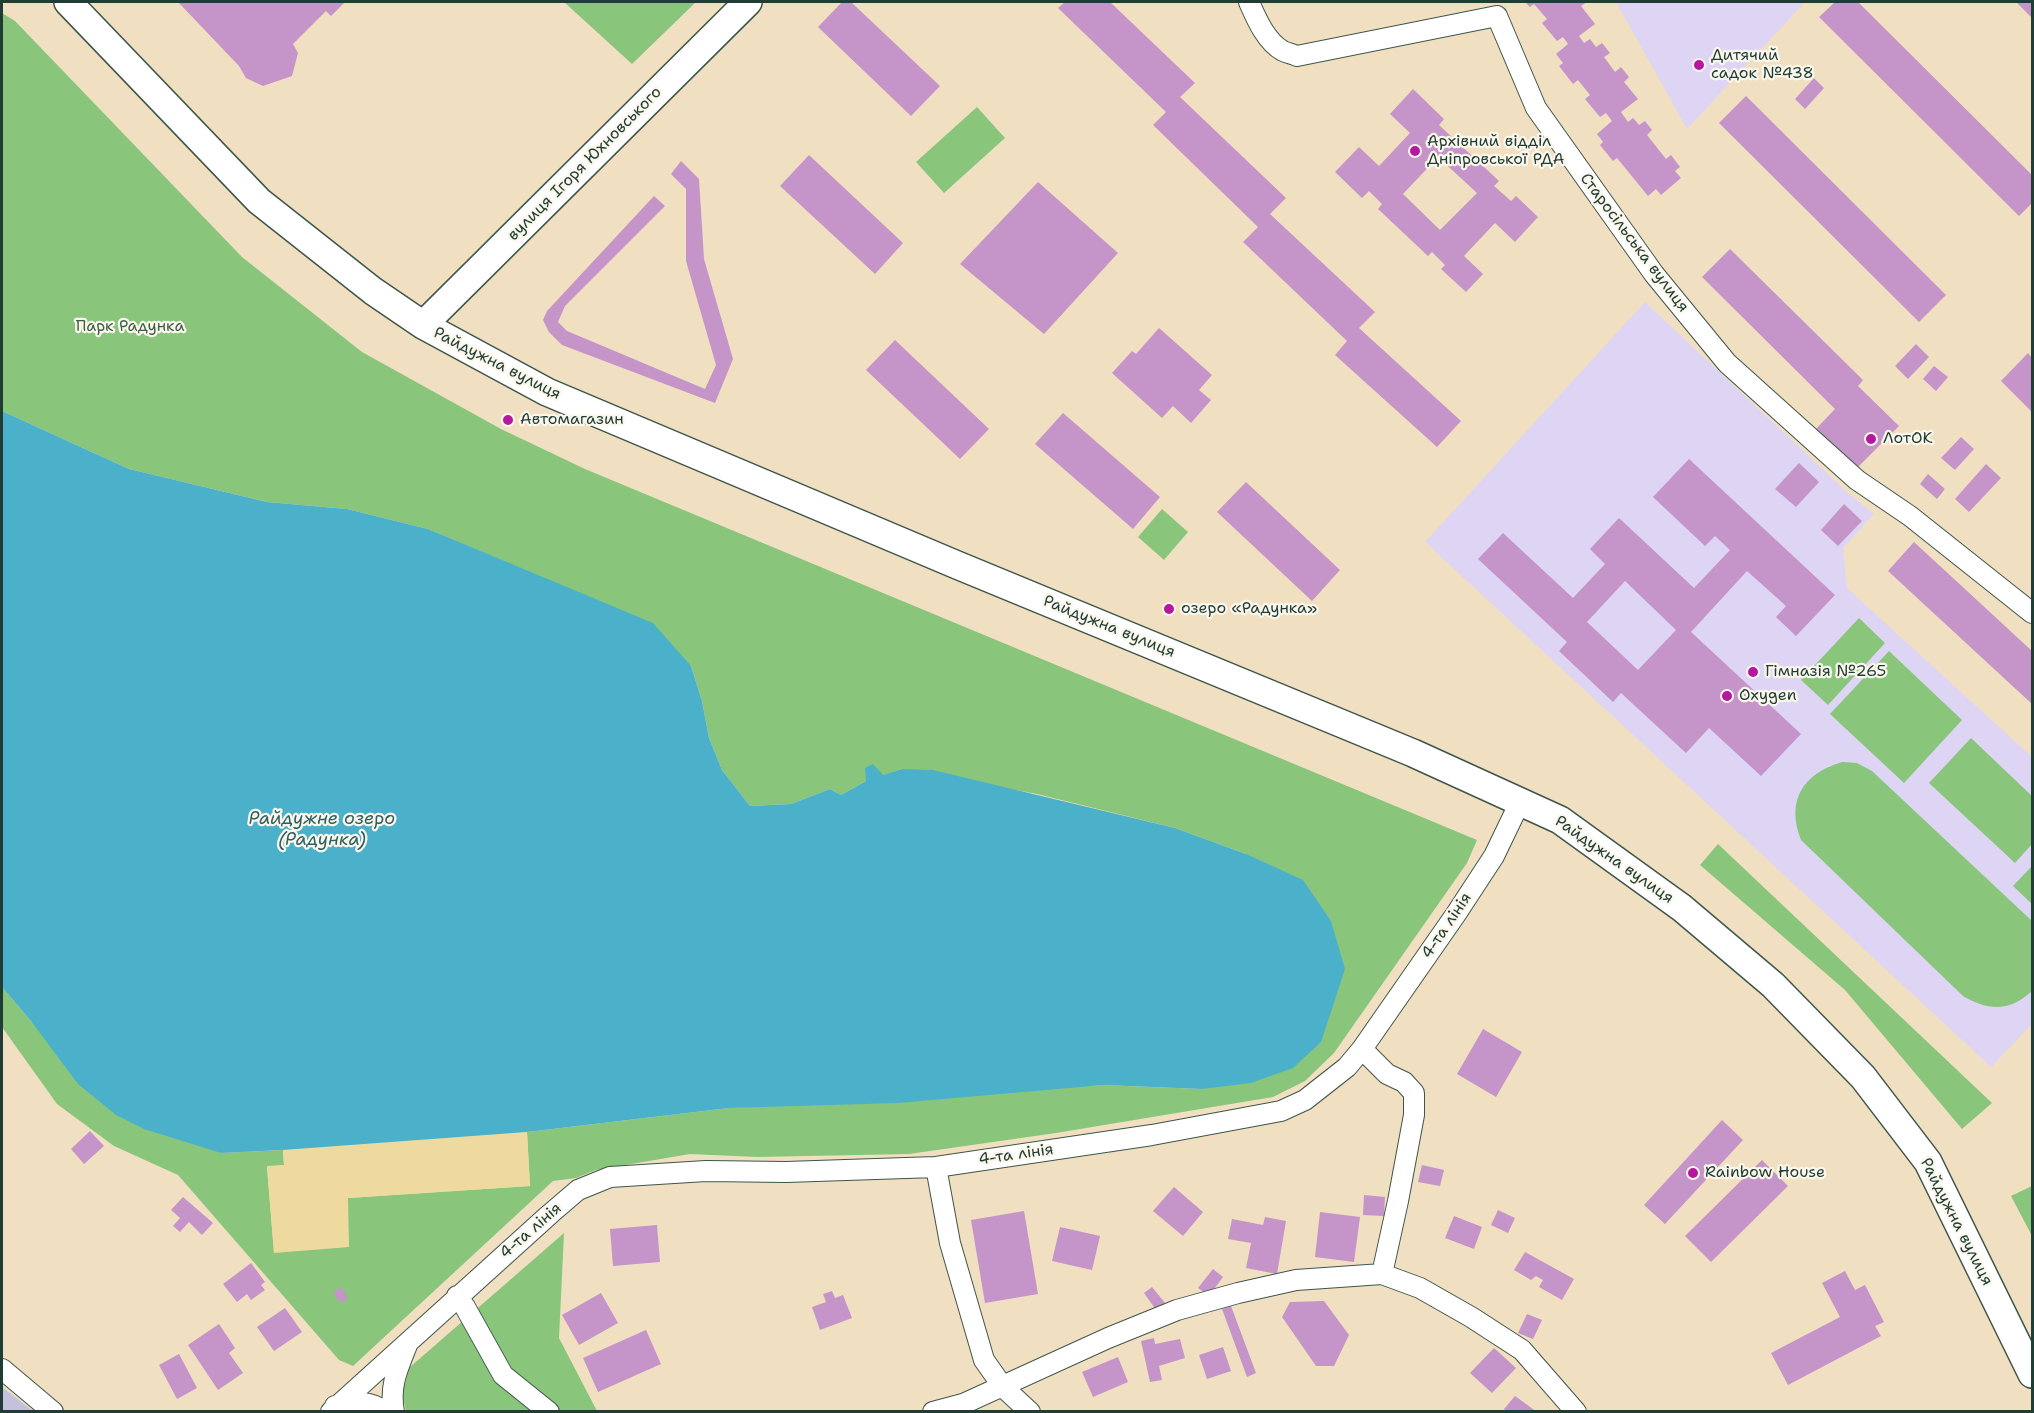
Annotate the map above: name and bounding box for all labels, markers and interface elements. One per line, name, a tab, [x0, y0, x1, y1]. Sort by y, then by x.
place label: Дитячий садок №438	[1711, 46, 1814, 84]
marker: Дитячий садок №438	[1692, 58, 1706, 72]
street label: вулиця Ігоря Юхновського	[504, 83, 666, 245]
place label: Архівний відділ Дніпровської РДА	[1427, 132, 1564, 170]
marker: Архівний відділ Дніпровської РДА	[1408, 144, 1422, 158]
street label: Старосільська вулиця	[1575, 170, 1693, 316]
park label: Парк Радунка	[76, 317, 184, 337]
street label: Райдужна вулиця	[430, 324, 564, 404]
place label: Автомагазин	[520, 410, 624, 430]
marker: Автомагазин	[501, 413, 515, 427]
place label: ЛотОК	[1883, 429, 1933, 449]
marker: ЛотОК	[1864, 432, 1878, 446]
street label: Райдужна вулиця	[1040, 592, 1178, 662]
place label: озеро «Радунка»	[1181, 599, 1317, 619]
marker: озеро «Радунка»	[1162, 602, 1176, 616]
place label: Гімназія №265	[1765, 662, 1886, 682]
marker: Гімназія №265	[1746, 665, 1760, 679]
place label: Oxygen	[1739, 686, 1796, 706]
marker: Oxygen	[1720, 689, 1734, 703]
water label: Райдужне озеро (Радунка)	[249, 808, 395, 850]
street label: Райдужна вулиця	[1551, 812, 1677, 908]
street label: 4-та лінія	[1418, 889, 1476, 963]
street label: 4-та лінія	[977, 1140, 1055, 1170]
street label: Райдужна вулиця	[1916, 1155, 1996, 1289]
place label: Rainbow House	[1705, 1163, 1825, 1183]
marker: Rainbow House	[1686, 1166, 1700, 1180]
street label: 4-та лінія	[496, 1199, 566, 1263]

